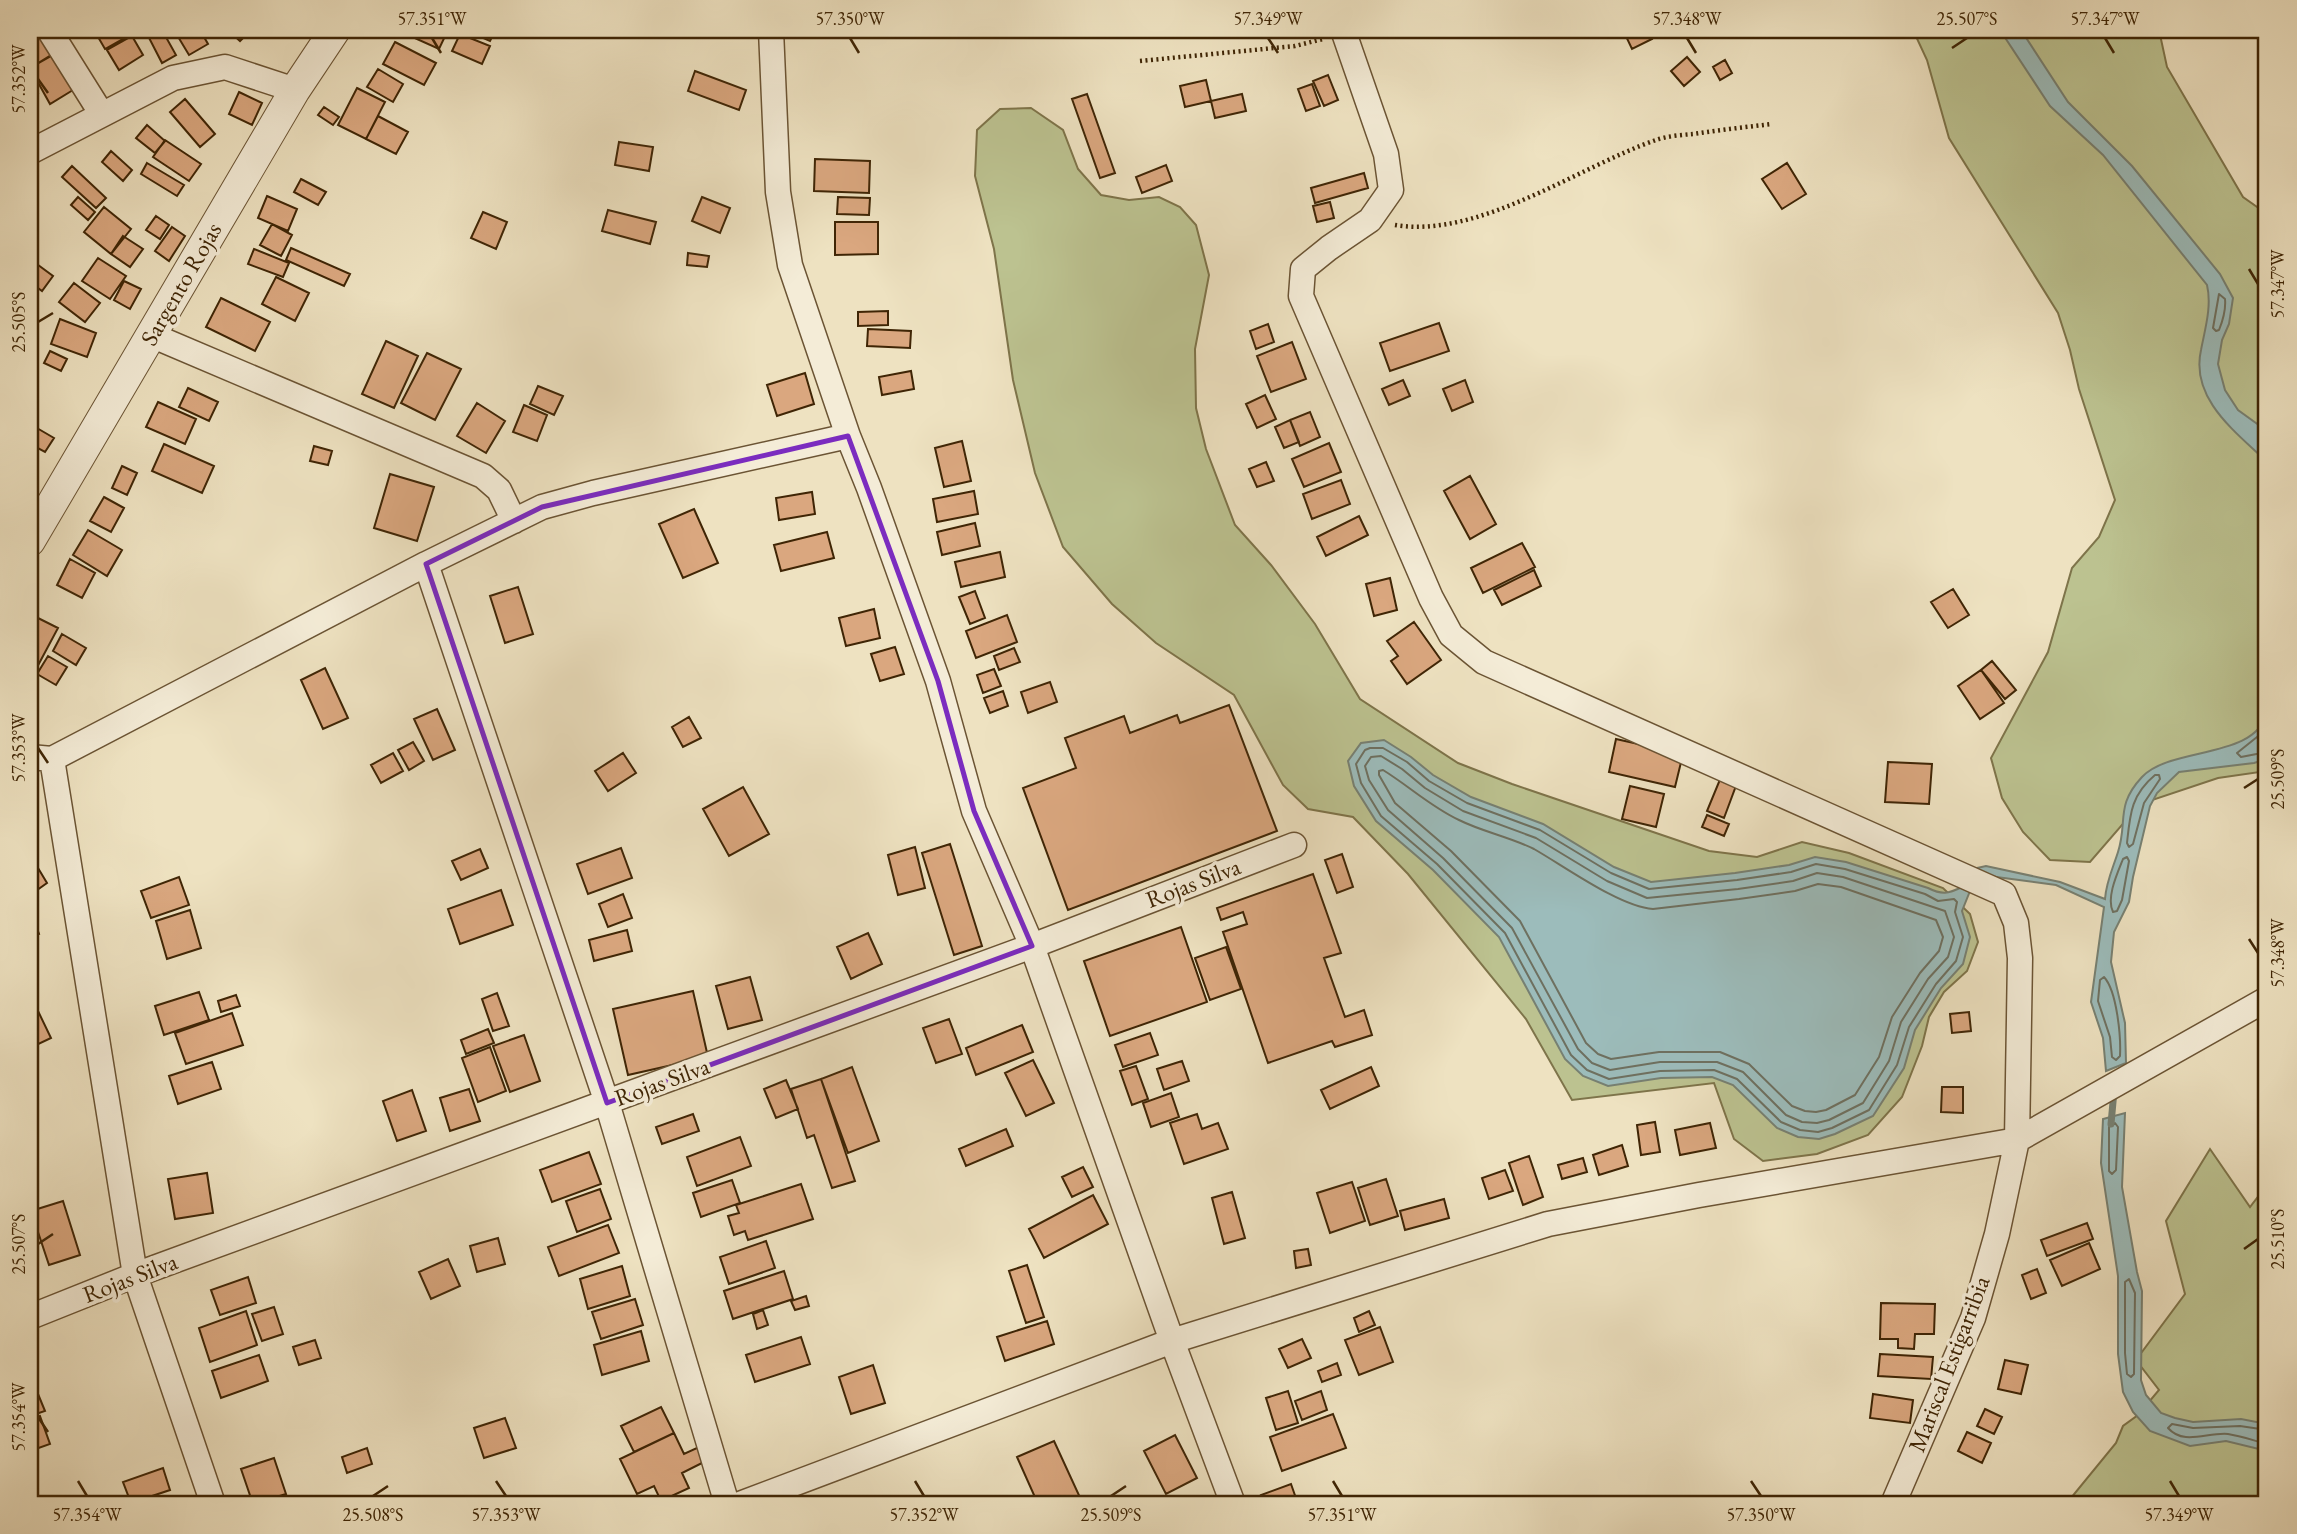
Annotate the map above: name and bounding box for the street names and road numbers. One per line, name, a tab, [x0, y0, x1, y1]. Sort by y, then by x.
street label: Sargento Rojas	[133, 217, 228, 351]
street label: Rojas Silva	[1141, 850, 1245, 915]
street label: Rojas Silva	[610, 1050, 714, 1113]
street label: Rojas Silva	[78, 1245, 182, 1310]
street label: Mariscal Estigarribia	[1901, 1271, 1997, 1456]

